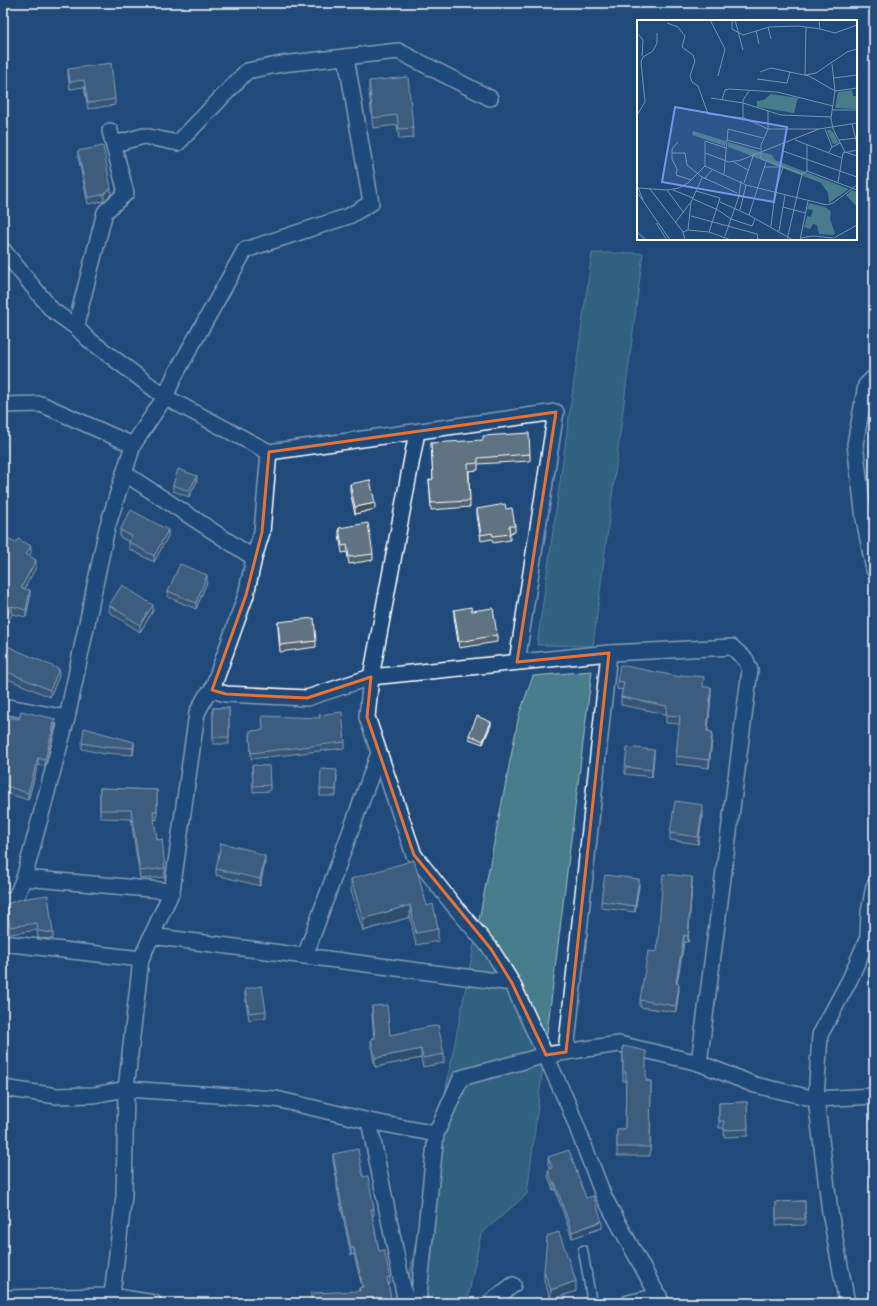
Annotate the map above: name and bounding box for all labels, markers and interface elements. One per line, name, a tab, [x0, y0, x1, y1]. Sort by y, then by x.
inset map	[637, 20, 857, 240]

